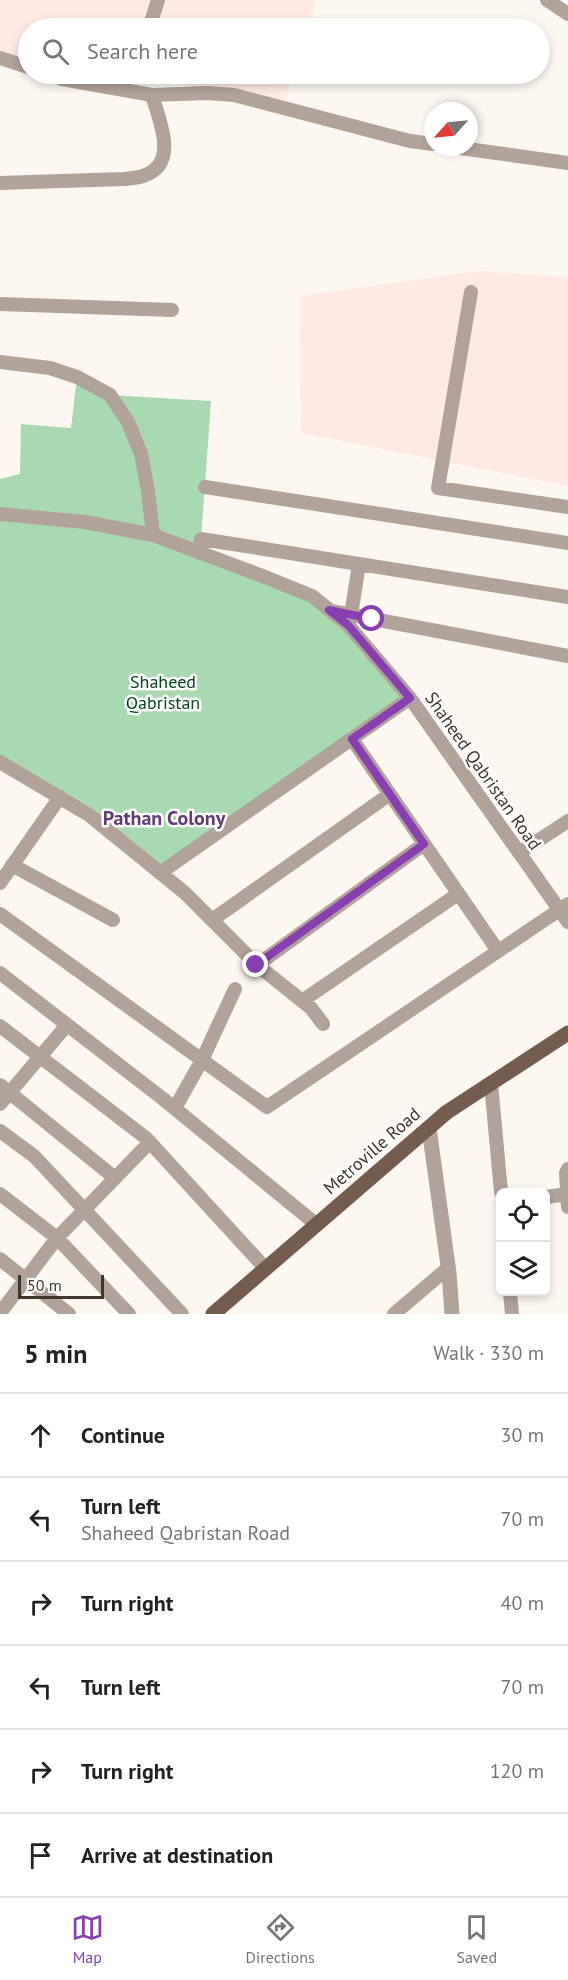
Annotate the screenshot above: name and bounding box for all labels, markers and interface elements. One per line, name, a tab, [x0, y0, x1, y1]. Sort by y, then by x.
search box	[18, 18, 550, 84]
icon: search	[39, 35, 72, 68]
text: Search here	[87, 37, 198, 65]
north arrow	[424, 102, 478, 156]
route start	[358, 605, 384, 631]
park label: Shaheed Qabristan	[126, 670, 200, 714]
street label: Shaheed Qabristan Road	[420, 687, 547, 854]
district label: Pathan Colony	[103, 805, 226, 831]
route end	[242, 951, 268, 977]
street label: Metroville Road	[318, 1102, 425, 1199]
map controls	[496, 1188, 550, 1296]
button: locate	[496, 1188, 550, 1242]
button: layers	[496, 1242, 550, 1296]
scale bar	[18, 1272, 104, 1300]
text: 50 m	[27, 1275, 62, 1295]
text: 5 min	[24, 1337, 87, 1370]
text: Walk · 330 m	[433, 1340, 544, 1366]
icon: ahead	[24, 1419, 57, 1452]
text: Continue	[81, 1421, 165, 1449]
text: 30 m	[501, 1422, 544, 1448]
text: Turn left	[81, 1492, 161, 1520]
icon: left	[24, 1503, 57, 1536]
text: 70 m	[501, 1506, 544, 1532]
text: Shaheed Qabristan Road	[81, 1520, 290, 1546]
icon: right	[24, 1587, 57, 1620]
text: Turn right	[81, 1589, 173, 1617]
text: 40 m	[501, 1590, 544, 1616]
icon: left	[24, 1671, 57, 1704]
text: Turn left	[81, 1673, 161, 1701]
text: 70 m	[501, 1674, 544, 1700]
icon: right	[24, 1755, 57, 1788]
text: Turn right	[81, 1757, 173, 1785]
text: 120 m	[490, 1758, 544, 1784]
icon: arrive	[24, 1839, 57, 1872]
text: Arrive at destination	[81, 1841, 273, 1869]
tab: Map	[71, 1911, 104, 1967]
tab: Directions	[246, 1911, 315, 1967]
tab: Saved	[456, 1911, 497, 1967]

